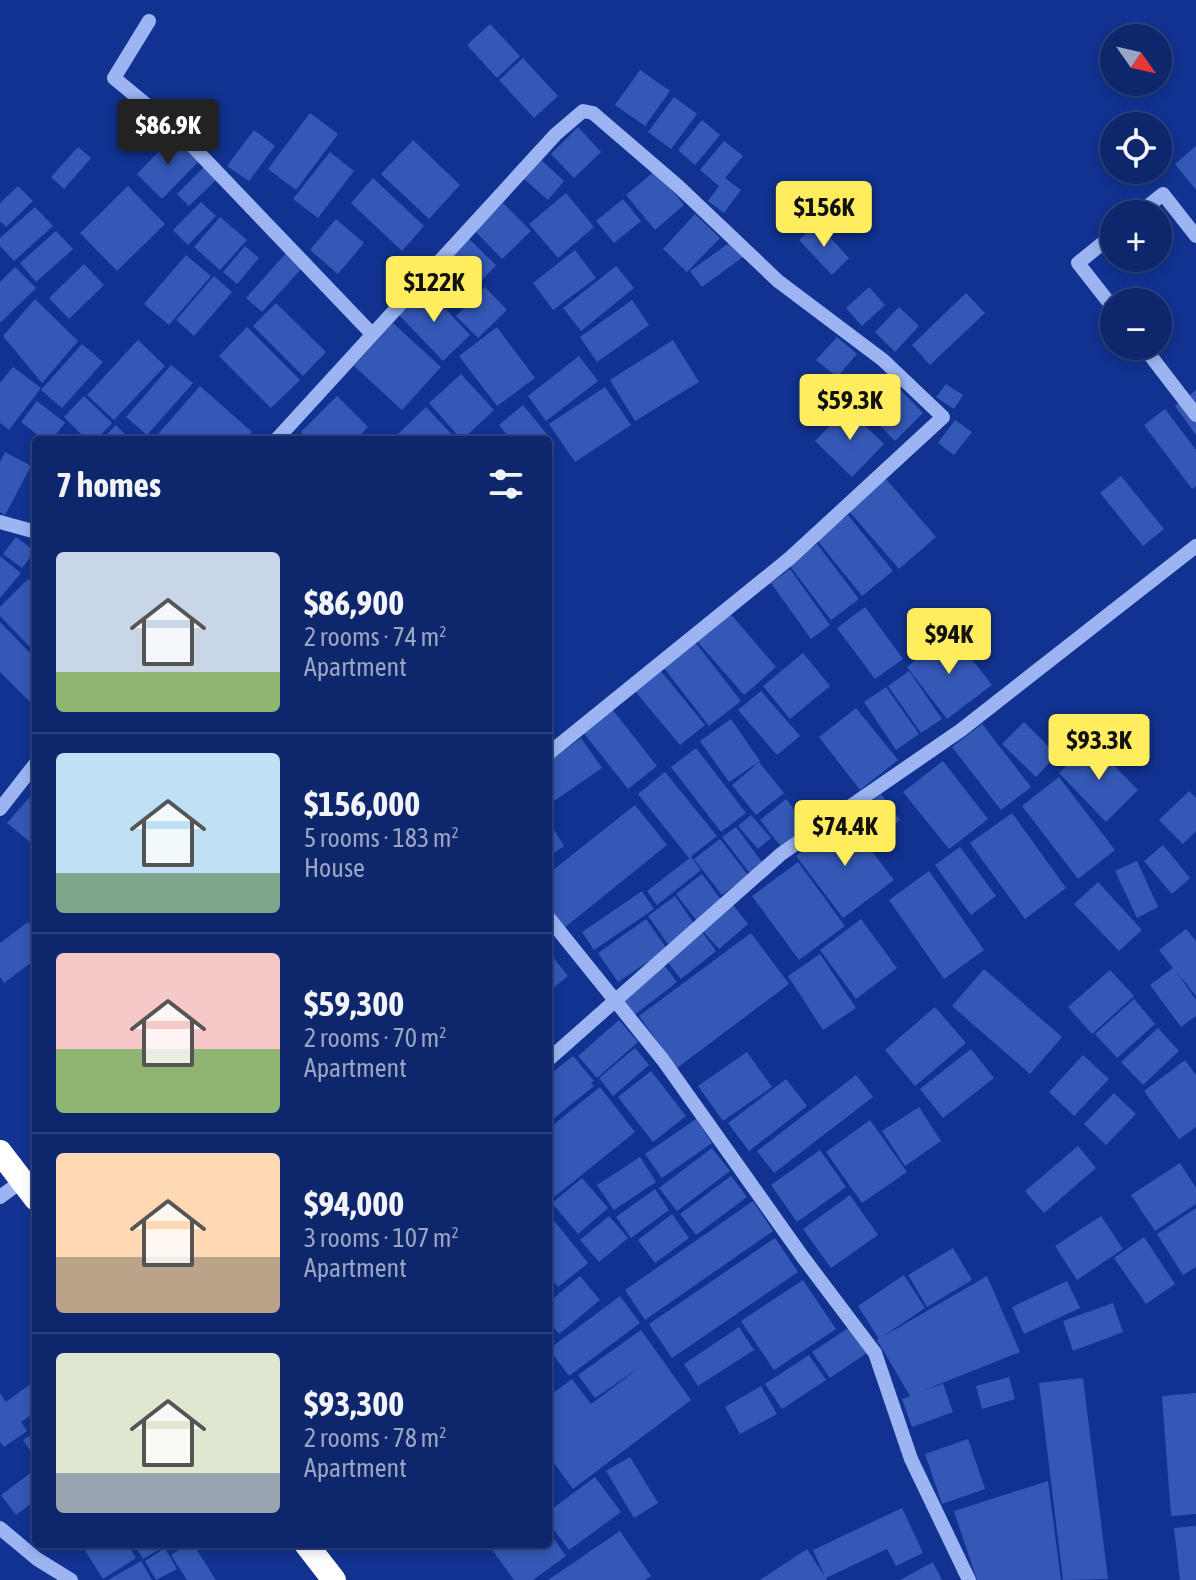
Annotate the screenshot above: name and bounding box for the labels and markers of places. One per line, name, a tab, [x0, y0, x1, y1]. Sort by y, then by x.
pin: $86.9K	[103, 99, 233, 167]
pin: $156K	[768, 181, 880, 249]
pin: $122K	[378, 256, 490, 324]
pin: $59.3K	[785, 374, 915, 442]
pin: $94K	[902, 608, 996, 676]
pin: $93.3K	[1034, 714, 1164, 782]
pin: $74.4K	[780, 800, 910, 868]

